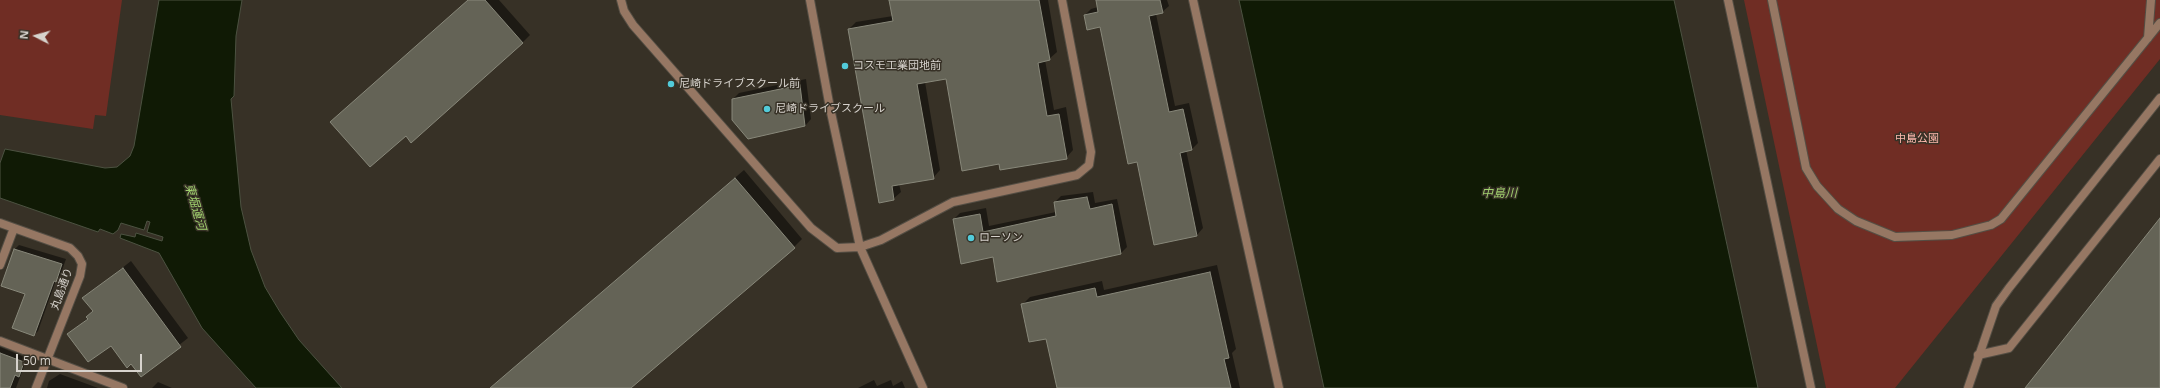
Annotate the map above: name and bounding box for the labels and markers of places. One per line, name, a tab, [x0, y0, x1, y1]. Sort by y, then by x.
place label: コスモ工業団地前	[853, 59, 941, 73]
marker: コスモ工業団地前	[840, 61, 850, 71]
place label: 尼崎ドライブスクール前	[679, 77, 800, 91]
marker: 尼崎ドライブスクール前	[666, 79, 676, 89]
place label: 尼崎ドライブスクール	[775, 102, 885, 116]
marker: 尼崎ドライブスクール	[762, 104, 772, 114]
place label: ローソン	[979, 231, 1023, 245]
marker: ローソン	[966, 233, 976, 243]

